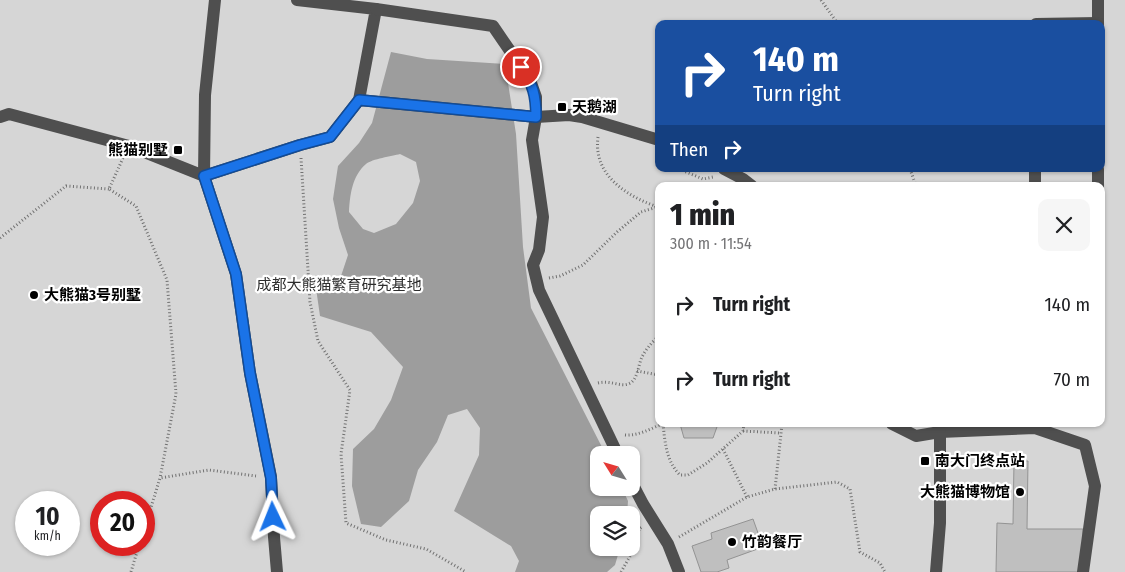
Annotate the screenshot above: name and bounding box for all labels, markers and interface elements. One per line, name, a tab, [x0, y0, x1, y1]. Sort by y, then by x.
text: 140 m	[753, 38, 839, 80]
icon: right	[670, 40, 735, 105]
pin	[500, 46, 542, 88]
icon: arrive	[507, 53, 535, 81]
text: Turn right	[753, 80, 841, 107]
place label: 天鹅湖	[572, 98, 617, 116]
marker: 天鹅湖	[556, 101, 568, 113]
icon: right	[718, 135, 746, 163]
text: Then	[670, 138, 708, 161]
place label: 熊猫别墅	[108, 141, 168, 159]
marker: 熊猫别墅	[172, 144, 184, 156]
text: 1 min	[670, 197, 735, 233]
button: close	[1038, 199, 1090, 251]
text: 300 m · 11:54	[670, 234, 752, 253]
park label: 成都大熊猫繁育研究基地	[256, 276, 422, 294]
place label: 大熊猫3号别墅	[44, 286, 141, 304]
marker: 大熊猫3号别墅	[28, 289, 40, 301]
icon: right	[670, 291, 698, 319]
text: Turn right	[713, 293, 790, 316]
text: 140 m	[1044, 293, 1090, 316]
icon: right	[670, 366, 698, 394]
text: Turn right	[713, 368, 790, 391]
text: 70 m	[1054, 368, 1090, 391]
north arrow	[590, 446, 640, 496]
map controls	[590, 446, 640, 556]
place label: 南大门终点站	[935, 452, 1025, 470]
marker: 南大门终点站	[919, 455, 931, 467]
place label: 大熊猫博物馆	[920, 483, 1010, 501]
marker: 大熊猫博物馆	[1014, 486, 1026, 498]
position arrow	[246, 490, 298, 542]
speed limit sign: 20	[90, 491, 155, 556]
text: 10	[35, 502, 60, 532]
button: layers	[590, 506, 640, 556]
text: km/h	[34, 529, 61, 543]
place label: 竹韵餐厅	[742, 533, 802, 551]
marker: 竹韵餐厅	[726, 536, 738, 548]

